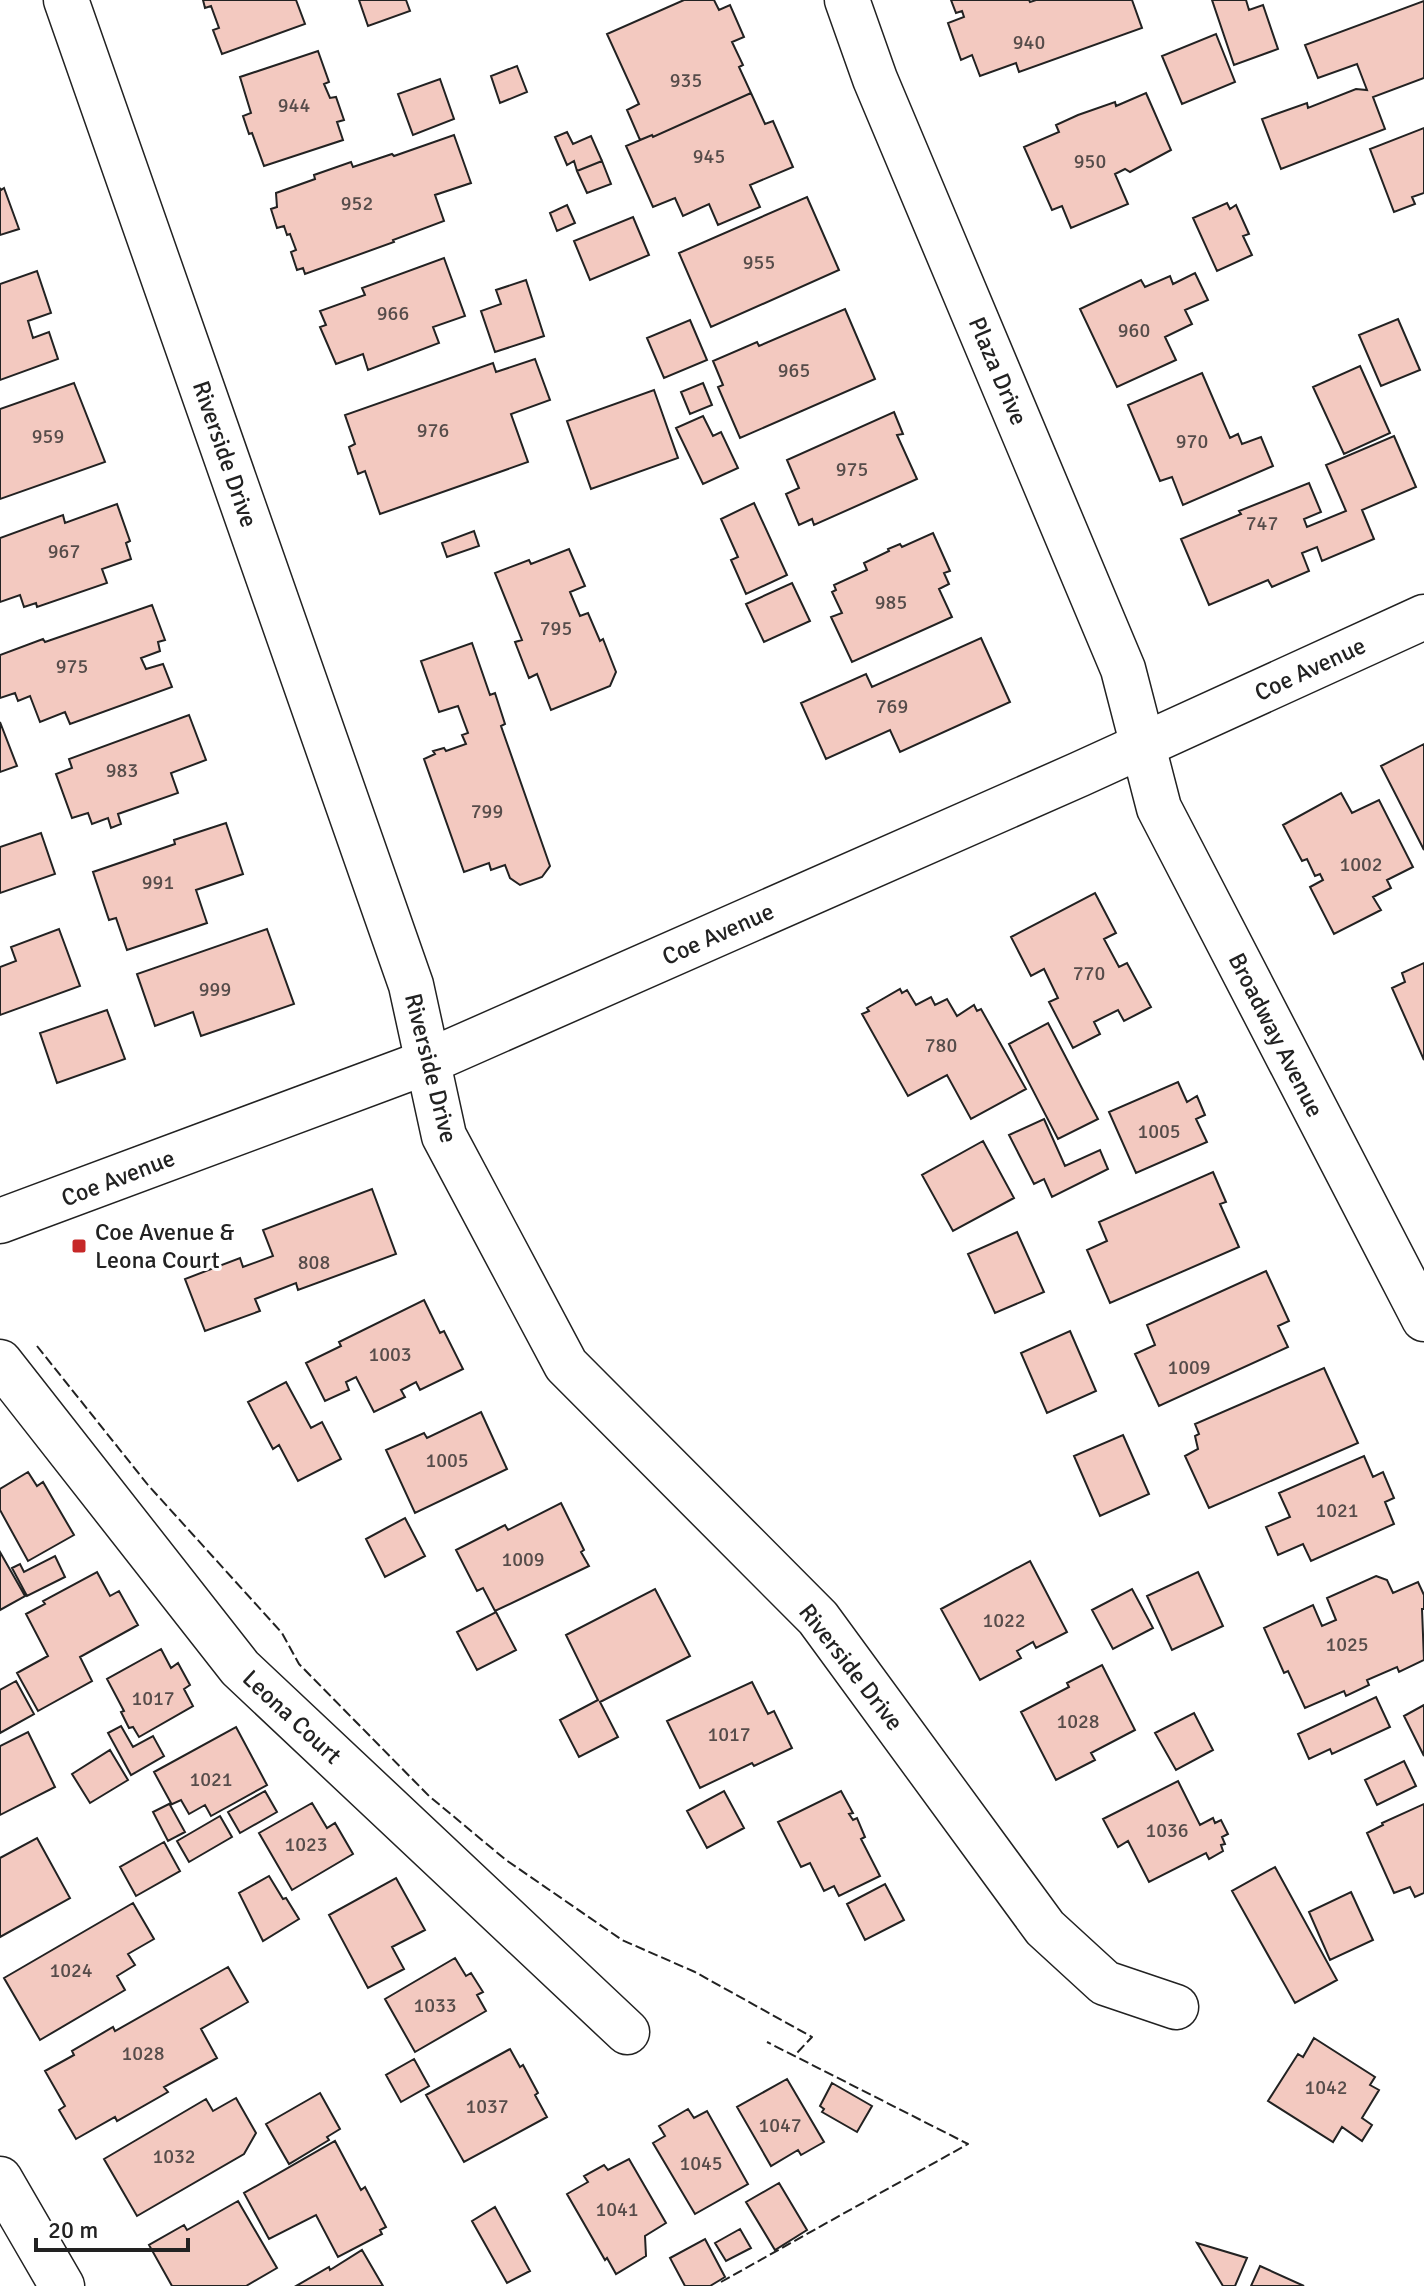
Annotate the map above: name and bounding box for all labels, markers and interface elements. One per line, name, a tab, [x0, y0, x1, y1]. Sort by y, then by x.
house number: 940	[1013, 30, 1045, 55]
house number: 935	[670, 68, 702, 93]
house number: 944	[278, 93, 310, 118]
house number: 945	[693, 144, 725, 169]
house number: 950	[1074, 149, 1106, 174]
house number: 952	[341, 191, 373, 216]
house number: 955	[743, 250, 775, 275]
house number: 966	[377, 301, 409, 326]
street label: Plaza Drive	[962, 312, 1034, 430]
house number: 960	[1118, 318, 1150, 343]
house number: 965	[778, 358, 810, 383]
street label: Riverside Drive	[186, 377, 264, 531]
house number: 976	[417, 418, 449, 443]
house number: 959	[32, 424, 64, 449]
house number: 970	[1176, 429, 1208, 454]
house number: 975	[836, 457, 868, 482]
house number: 747	[1246, 511, 1278, 536]
house number: 967	[48, 539, 80, 564]
house number: 985	[875, 590, 907, 615]
house number: 795	[540, 616, 572, 641]
street label: Coe Avenue	[1250, 630, 1370, 708]
house number: 975	[56, 654, 88, 679]
house number: 769	[876, 694, 908, 719]
house number: 983	[106, 758, 138, 783]
house number: 799	[471, 799, 503, 824]
house number: 1002	[1339, 852, 1383, 877]
house number: 991	[142, 870, 174, 895]
street label: Coe Avenue	[657, 896, 779, 972]
street label: Broadway Avenue	[1222, 948, 1330, 1122]
house number: 770	[1073, 961, 1105, 986]
house number: 999	[199, 977, 231, 1002]
street label: Riverside Drive	[398, 990, 464, 1146]
house number: 780	[925, 1033, 957, 1058]
house number: 1005	[1137, 1119, 1181, 1144]
street label: Coe Avenue	[57, 1143, 179, 1213]
place label: Coe Avenue & Leona Court	[95, 1217, 234, 1275]
marker: Coe Avenue & Leona Court	[70, 1237, 88, 1255]
house number: 808	[298, 1250, 330, 1275]
house number: 1003	[368, 1342, 412, 1367]
house number: 1009	[1167, 1355, 1211, 1380]
house number: 1005	[425, 1448, 469, 1473]
house number: 1021	[1315, 1498, 1359, 1523]
house number: 1009	[501, 1547, 545, 1572]
street label: Riverside Drive	[792, 1598, 910, 1736]
house number: 1022	[982, 1608, 1026, 1633]
house number: 1025	[1325, 1632, 1369, 1657]
street label: Leona Court	[236, 1664, 348, 1770]
house number: 1017	[131, 1686, 175, 1711]
house number: 1028	[1056, 1709, 1100, 1734]
house number: 1017	[707, 1722, 751, 1747]
house number: 1021	[189, 1767, 233, 1792]
house number: 1036	[1145, 1818, 1189, 1843]
house number: 1023	[284, 1832, 328, 1857]
house number: 1024	[49, 1958, 93, 1983]
house number: 1033	[413, 1993, 457, 2018]
house number: 1028	[121, 2041, 165, 2066]
house number: 1042	[1304, 2075, 1348, 2100]
house number: 1037	[465, 2094, 509, 2119]
house number: 1047	[758, 2113, 802, 2138]
house number: 1032	[152, 2144, 196, 2169]
house number: 1045	[679, 2151, 723, 2176]
house number: 1041	[595, 2197, 639, 2222]
scale bar	[36, 2202, 188, 2252]
text: 20 m	[48, 2215, 98, 2245]

